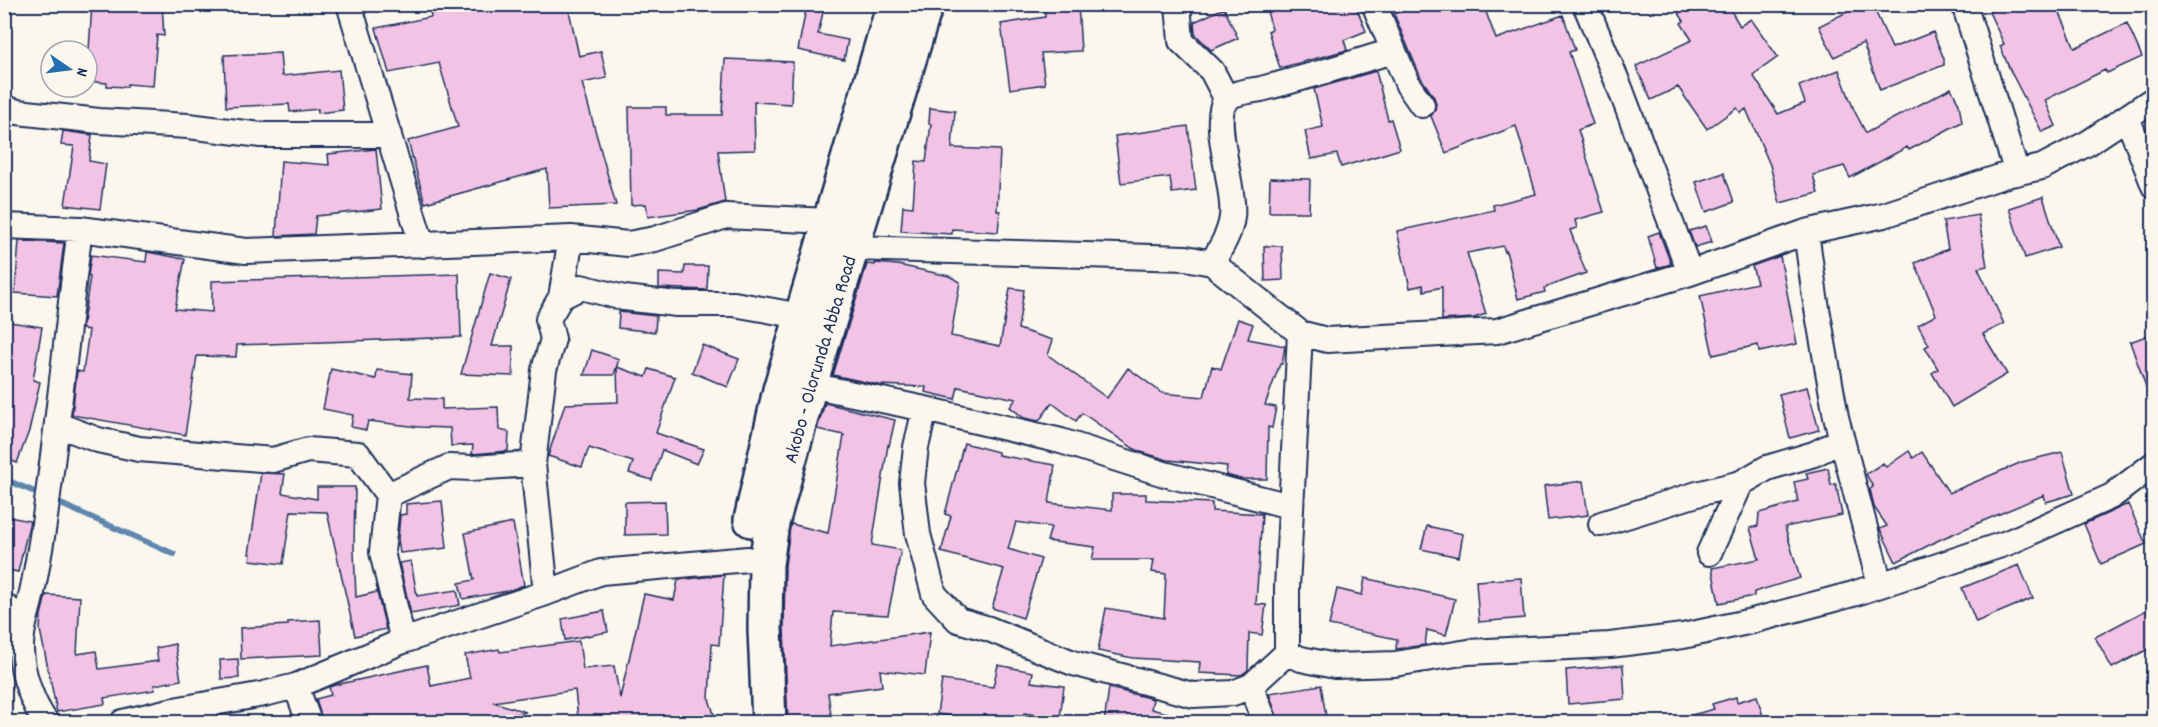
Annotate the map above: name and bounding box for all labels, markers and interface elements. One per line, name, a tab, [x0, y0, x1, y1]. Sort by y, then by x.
north arrow	[39, 39, 99, 99]
text: N	[69, 65, 93, 79]
street label: Akobo - Olorunda Abba Road	[778, 253, 866, 467]

